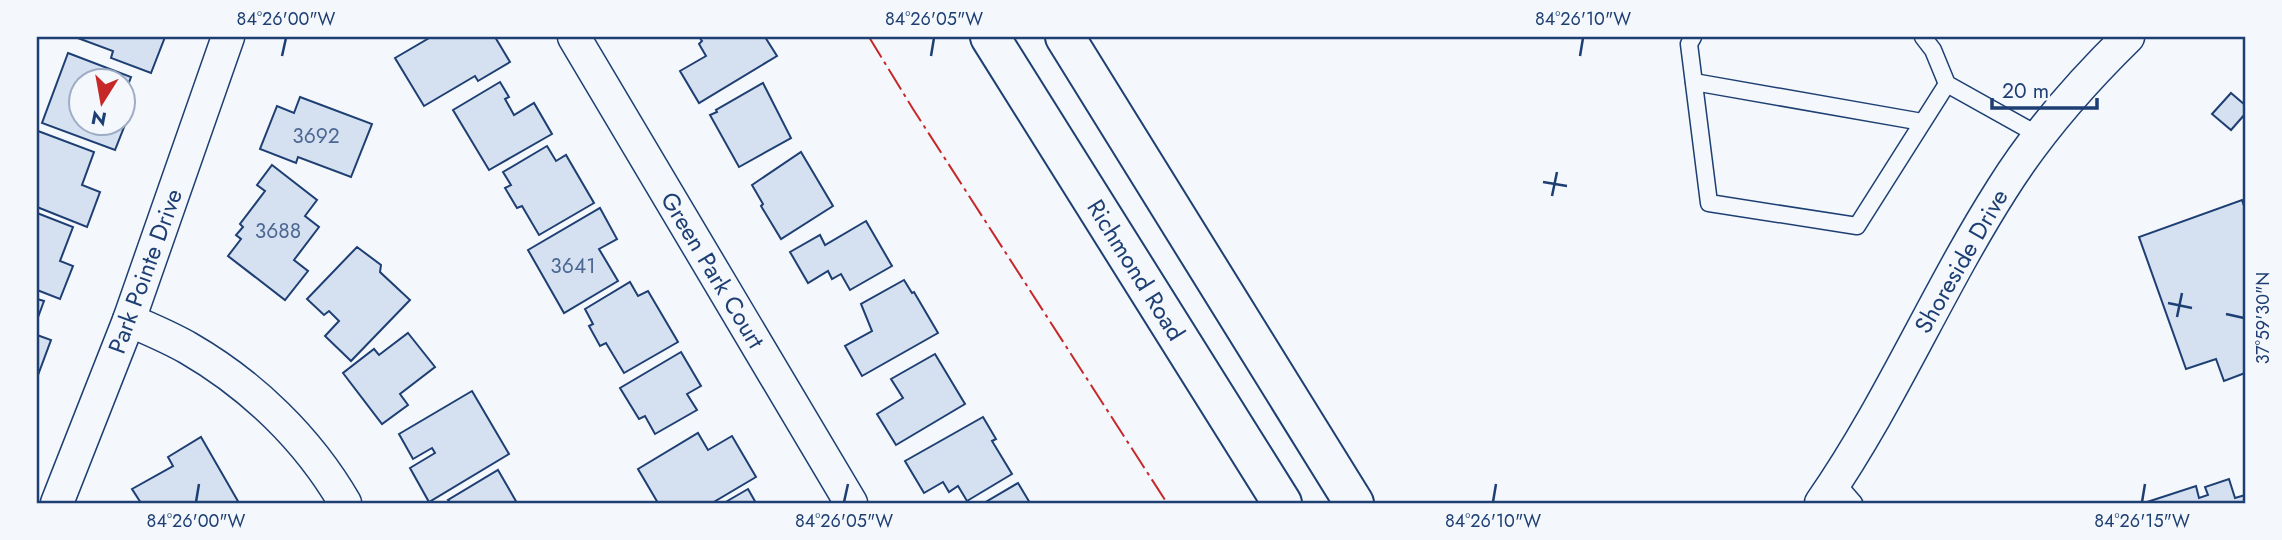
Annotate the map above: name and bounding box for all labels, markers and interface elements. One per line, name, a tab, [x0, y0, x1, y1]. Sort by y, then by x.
text: 84°26'00"W	[237, 6, 336, 32]
text: 84°26'05"W	[885, 6, 983, 32]
text: 84°26'10"W	[1535, 6, 1631, 32]
north arrow	[66, 66, 136, 136]
scale bar	[1992, 66, 2096, 110]
text: 20 m	[2002, 76, 2049, 106]
text: N	[89, 104, 109, 133]
house number: 3692	[292, 121, 340, 151]
street label: Shoreside Drive	[1905, 182, 2017, 340]
street label: Park Pointe Drive	[99, 184, 191, 358]
street label: Green Park Court	[652, 185, 774, 355]
street label: Richmond Road	[1079, 193, 1193, 347]
house number: 3688	[255, 216, 301, 246]
house number: 3641	[550, 251, 596, 281]
text: 37°59'30"N	[2250, 272, 2276, 364]
text: 84°26'00"W	[147, 508, 246, 534]
text: 84°26'05"W	[795, 508, 893, 534]
text: 84°26'10"W	[1445, 508, 1541, 534]
text: 84°26'15"W	[2094, 508, 2190, 534]

